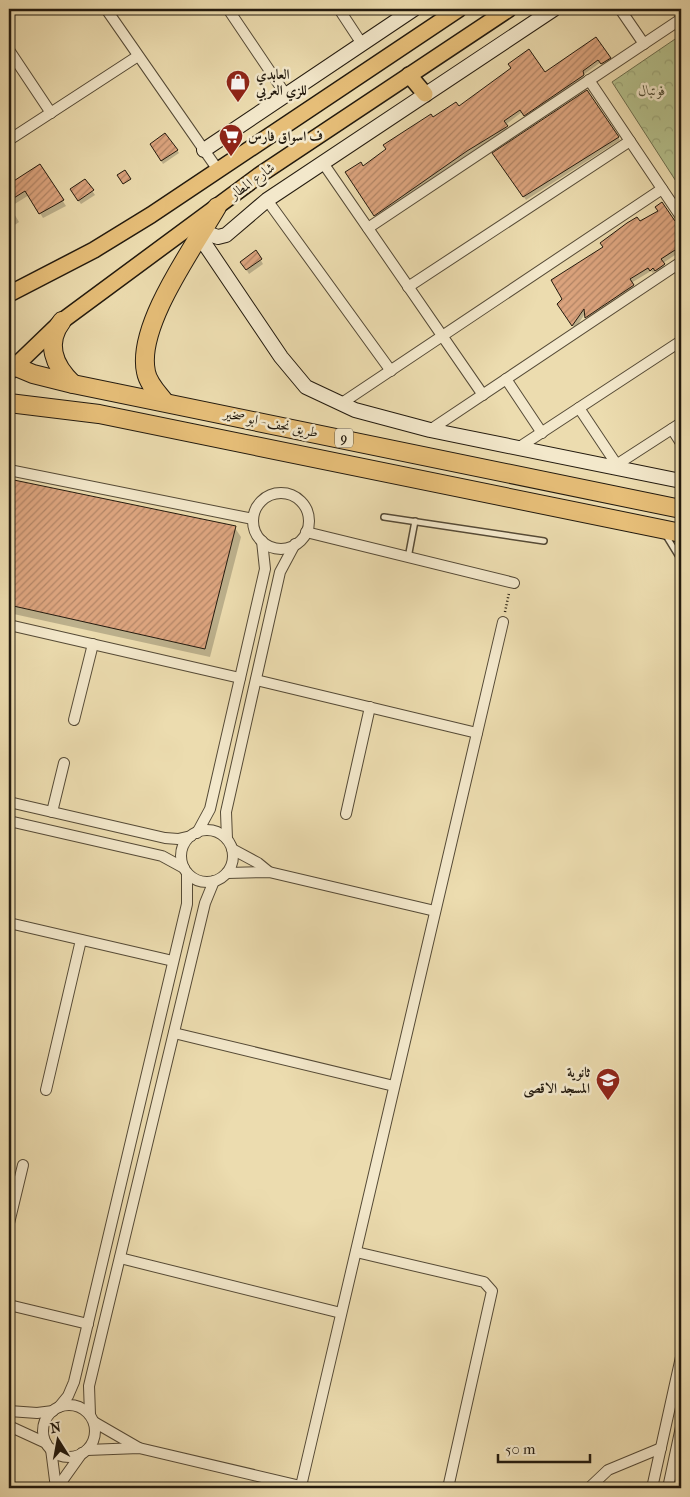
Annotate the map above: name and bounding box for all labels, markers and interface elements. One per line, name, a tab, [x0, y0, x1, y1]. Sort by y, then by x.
place label: العابدي للزي العربي	[255, 66, 307, 102]
shop icon: العابدي للزي العربي	[225, 69, 251, 103]
park label: فوتبال	[638, 82, 666, 99]
supermarket icon: ف اسواق فارس	[218, 123, 244, 157]
place label: ف اسواق فارس	[248, 128, 323, 145]
street label: شارع المطار	[224, 159, 280, 207]
street label: طريق نجف - ابو صخير	[220, 404, 320, 441]
road number: 9	[335, 428, 353, 448]
place label: ثانوية المسجد الاقصى	[523, 1064, 590, 1098]
school or university icon: ثانوية المسجد الاقصى	[595, 1067, 621, 1101]
north arrow	[32, 1414, 82, 1464]
text: N	[49, 1418, 63, 1437]
scale bar	[498, 1432, 590, 1464]
text: 50 m	[505, 1440, 536, 1458]

